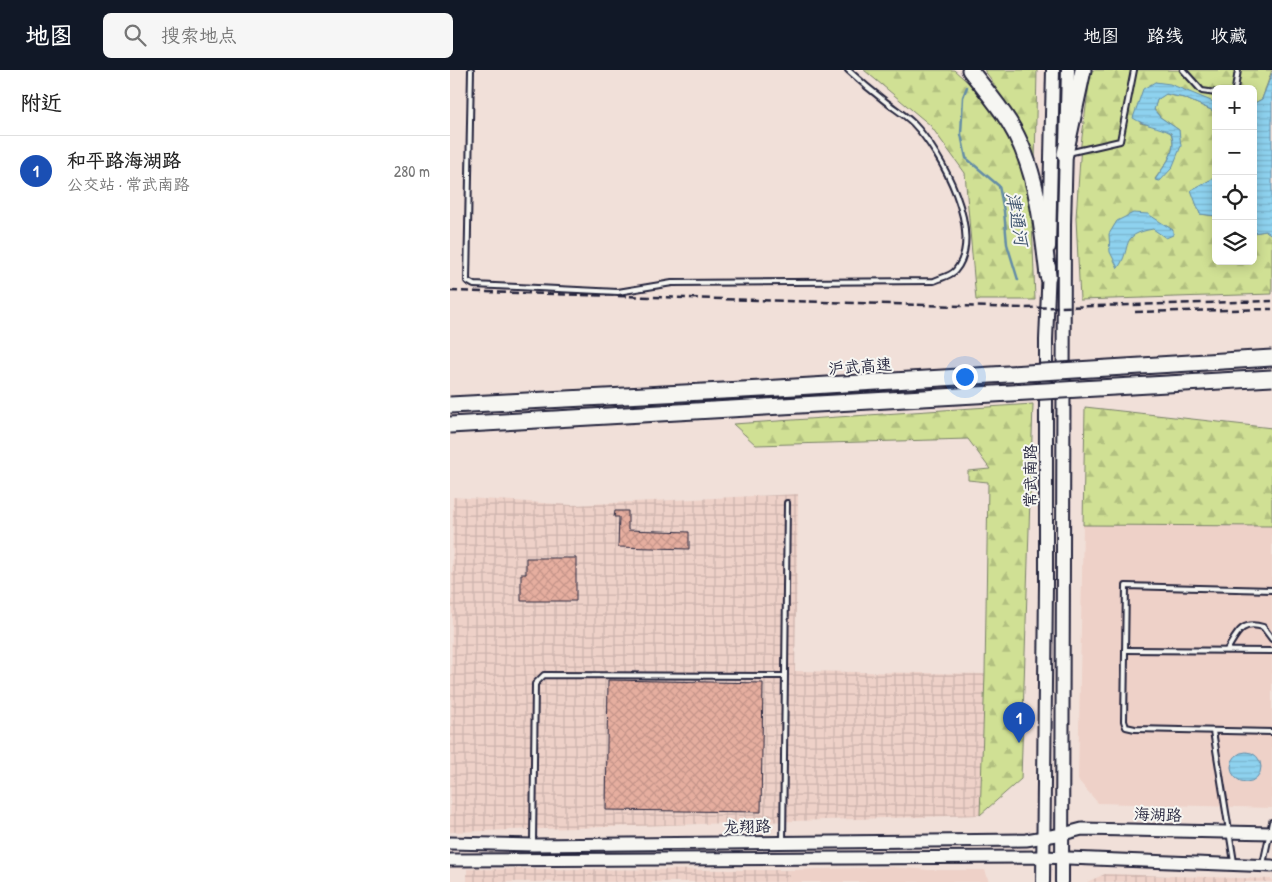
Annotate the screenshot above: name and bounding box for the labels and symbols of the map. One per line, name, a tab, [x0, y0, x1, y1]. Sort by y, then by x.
water label: 津通河	[1000, 190, 1035, 251]
street label: 沪武高速	[827, 353, 893, 379]
your location	[952, 364, 978, 390]
street label: 常武南路	[1019, 444, 1041, 508]
pin: 1	[1003, 702, 1035, 743]
street label: 海湖路	[1134, 802, 1182, 826]
street label: 龙翔路	[723, 815, 771, 837]

